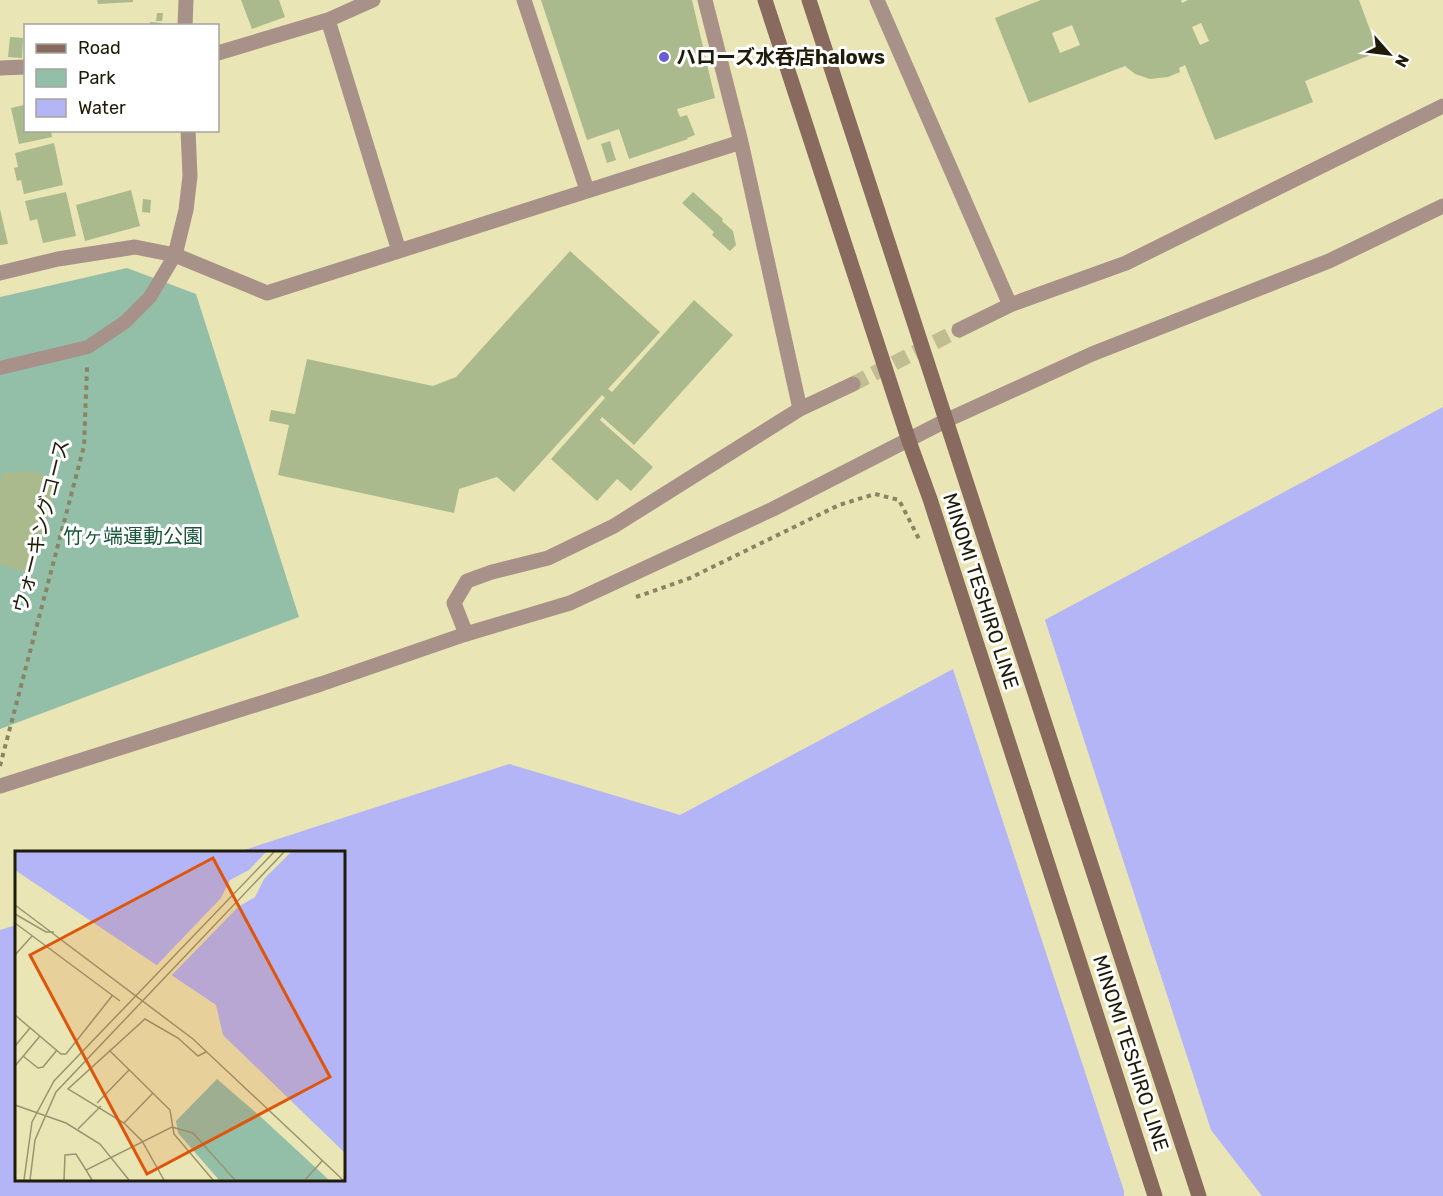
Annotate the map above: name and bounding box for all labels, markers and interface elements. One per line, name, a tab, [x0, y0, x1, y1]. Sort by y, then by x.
legend	[24, 24, 219, 132]
north arrow	[1359, 24, 1419, 84]
text: Road	[78, 37, 121, 59]
place label: ハローズ水呑店halows	[676, 45, 885, 69]
marker: ハローズ水呑店halows	[657, 50, 671, 64]
text: N	[1391, 51, 1413, 70]
text: Park	[78, 67, 116, 89]
text: Water	[78, 97, 126, 119]
street label: ウォーキングコース	[8, 437, 74, 615]
street label: MINOMI TESHIRO LINE	[938, 490, 1024, 692]
park label: 竹ヶ端運動公園	[63, 524, 203, 548]
inset map	[15, 851, 345, 1181]
street label: MINOMI TESHIRO LINE	[1088, 952, 1174, 1154]

